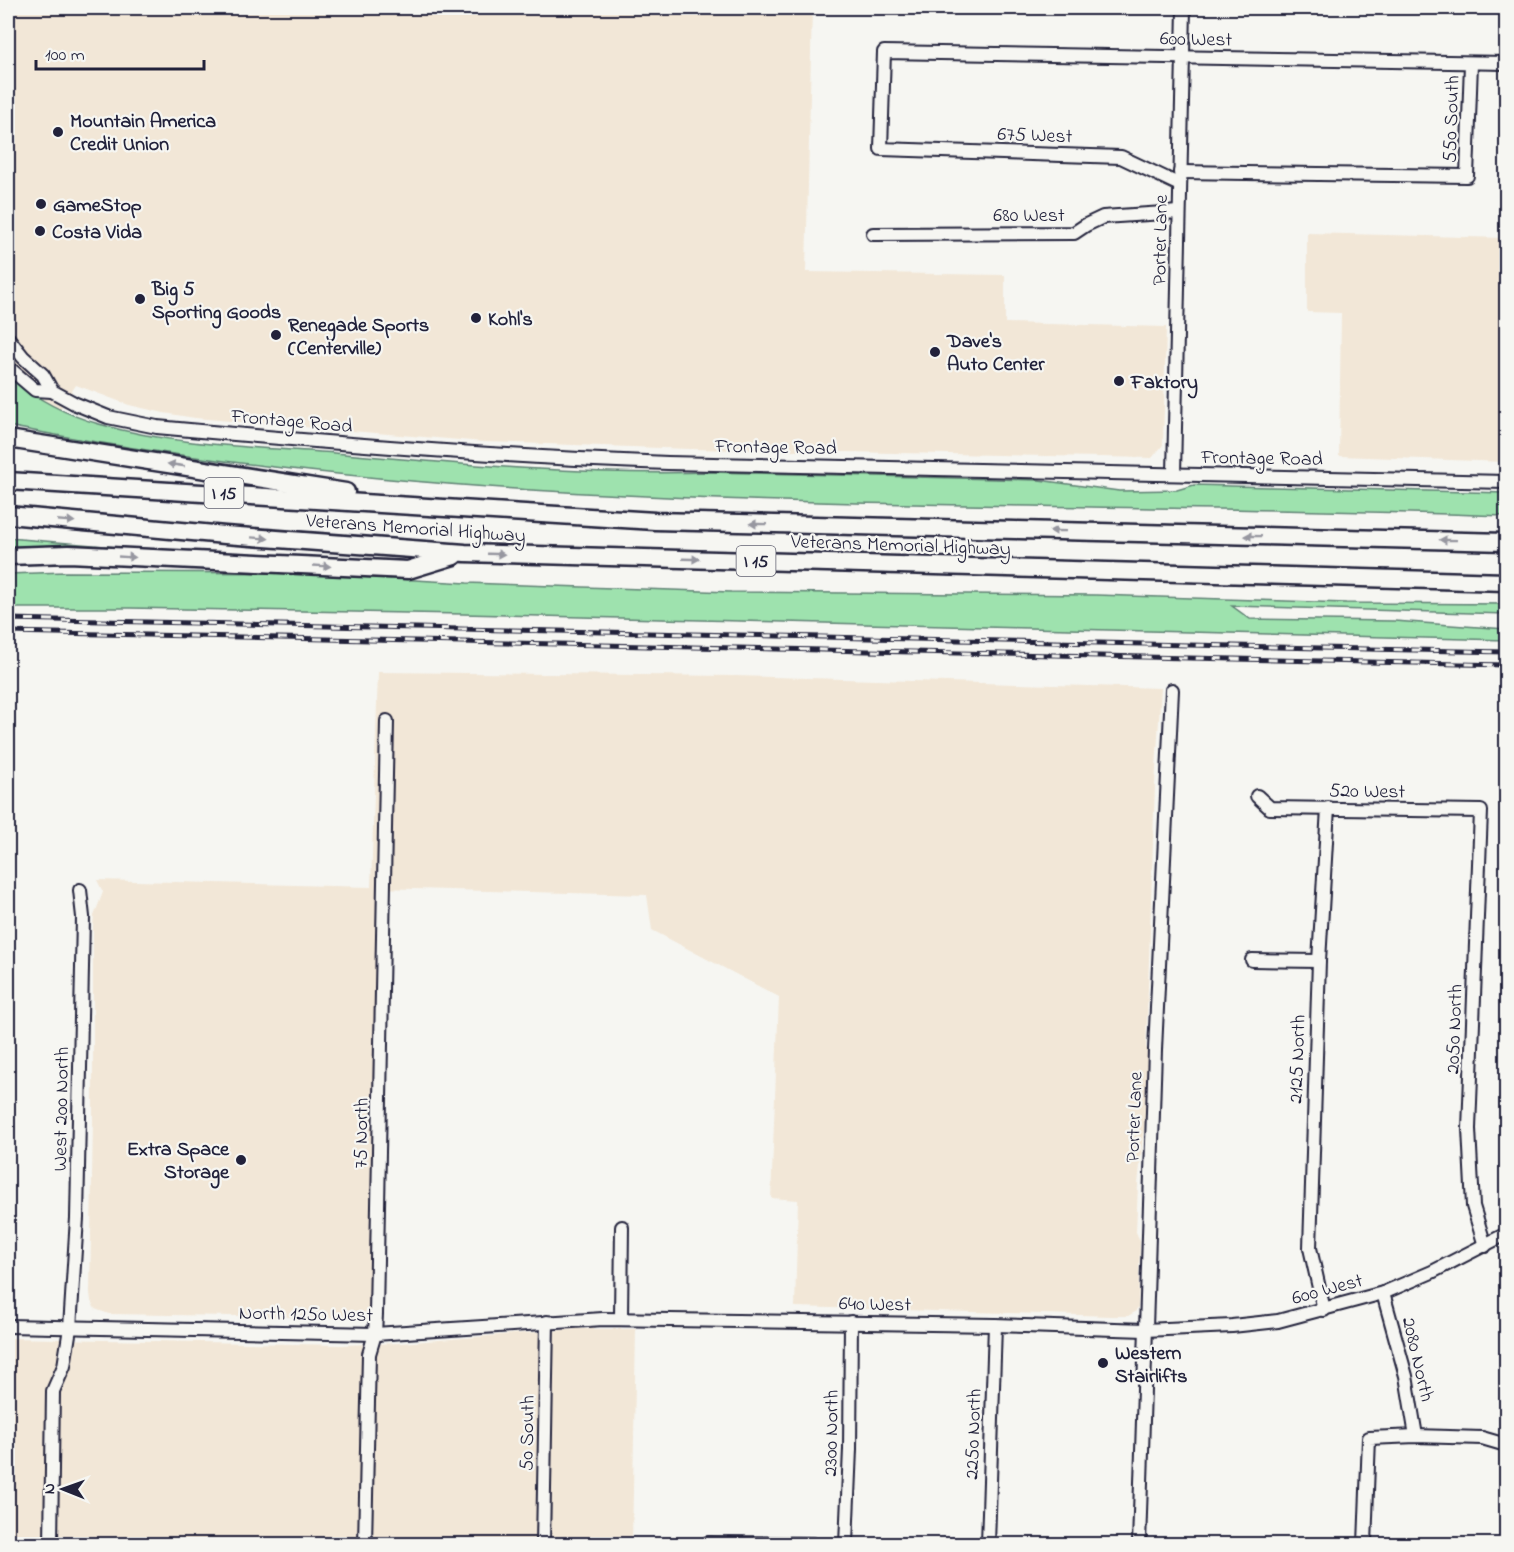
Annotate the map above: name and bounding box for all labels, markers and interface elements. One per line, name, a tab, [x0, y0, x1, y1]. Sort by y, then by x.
street label: 600 West	[1159, 25, 1233, 56]
scale bar	[36, 33, 204, 71]
text: 100 m	[45, 43, 85, 69]
street label: 550 South	[1436, 75, 1469, 163]
place label: Mountain America Credit Union	[70, 108, 216, 160]
street label: 675 West	[997, 121, 1073, 152]
marker: Mountain America Credit Union	[51, 125, 65, 139]
place label: GameStop	[53, 192, 142, 221]
street label: Porter Lane	[1146, 194, 1177, 286]
marker: GameStop	[34, 197, 48, 211]
street label: 680 West	[993, 202, 1065, 231]
place label: Costa Vida	[52, 219, 142, 248]
marker: Costa Vida	[33, 224, 47, 238]
place label: Big 5 Sporting Goods	[151, 276, 281, 329]
marker: Big 5 Sporting Goods	[133, 292, 147, 306]
place label: Kohl's	[488, 306, 533, 335]
marker: Kohl's	[469, 311, 483, 325]
place label: Renegade Sports (Centerville)	[288, 312, 429, 364]
marker: Renegade Sports (Centerville)	[269, 328, 283, 342]
place label: Dave's Auto Center	[946, 328, 1045, 380]
marker: Dave's Auto Center	[928, 345, 942, 359]
place label: Faktory	[1130, 369, 1198, 399]
marker: Faktory	[1112, 374, 1126, 388]
street label: Frontage Road	[229, 403, 354, 443]
street label: Frontage Road	[714, 433, 837, 465]
street label: Frontage Road	[1200, 444, 1323, 476]
one-way arrow	[167, 461, 186, 470]
road number: I 15	[204, 478, 244, 508]
street label: Veterans Memorial Highway	[304, 507, 527, 553]
one-way arrow	[56, 516, 75, 526]
one-way arrow	[749, 519, 768, 529]
one-way arrow	[1049, 526, 1068, 536]
street label: Veterans Memorial Highway	[789, 528, 1011, 566]
one-way arrow	[1244, 531, 1263, 540]
one-way arrow	[251, 533, 270, 543]
one-way arrow	[1439, 536, 1458, 545]
road number: I 15	[736, 546, 776, 576]
one-way arrow	[487, 549, 506, 559]
one-way arrow	[118, 552, 137, 561]
one-way arrow	[682, 555, 701, 564]
one-way arrow	[313, 561, 332, 570]
street label: 520 West	[1329, 777, 1406, 808]
street label: 2050 North	[1439, 984, 1472, 1075]
street label: 2125 North	[1282, 1014, 1315, 1104]
street label: West 200 North	[47, 1046, 78, 1172]
street label: Porter Lane	[1119, 1071, 1152, 1163]
street label: 75 North	[347, 1097, 378, 1169]
place label: Extra Space Storage	[127, 1136, 230, 1189]
marker: Extra Space Storage	[234, 1153, 248, 1167]
street label: 600 West	[1289, 1267, 1367, 1314]
street label: 640 West	[839, 1290, 912, 1321]
street label: North 1250 West	[239, 1300, 374, 1331]
street label: 2080 North	[1393, 1314, 1440, 1405]
place label: Western Stairlifts	[1115, 1340, 1188, 1392]
marker: Western Stairlifts	[1096, 1356, 1110, 1370]
street label: 2250 North	[958, 1388, 991, 1480]
street label: 2300 North	[817, 1389, 848, 1477]
street label: 50 South	[513, 1395, 544, 1471]
north arrow	[33, 1459, 93, 1519]
text: N	[38, 1483, 62, 1494]

